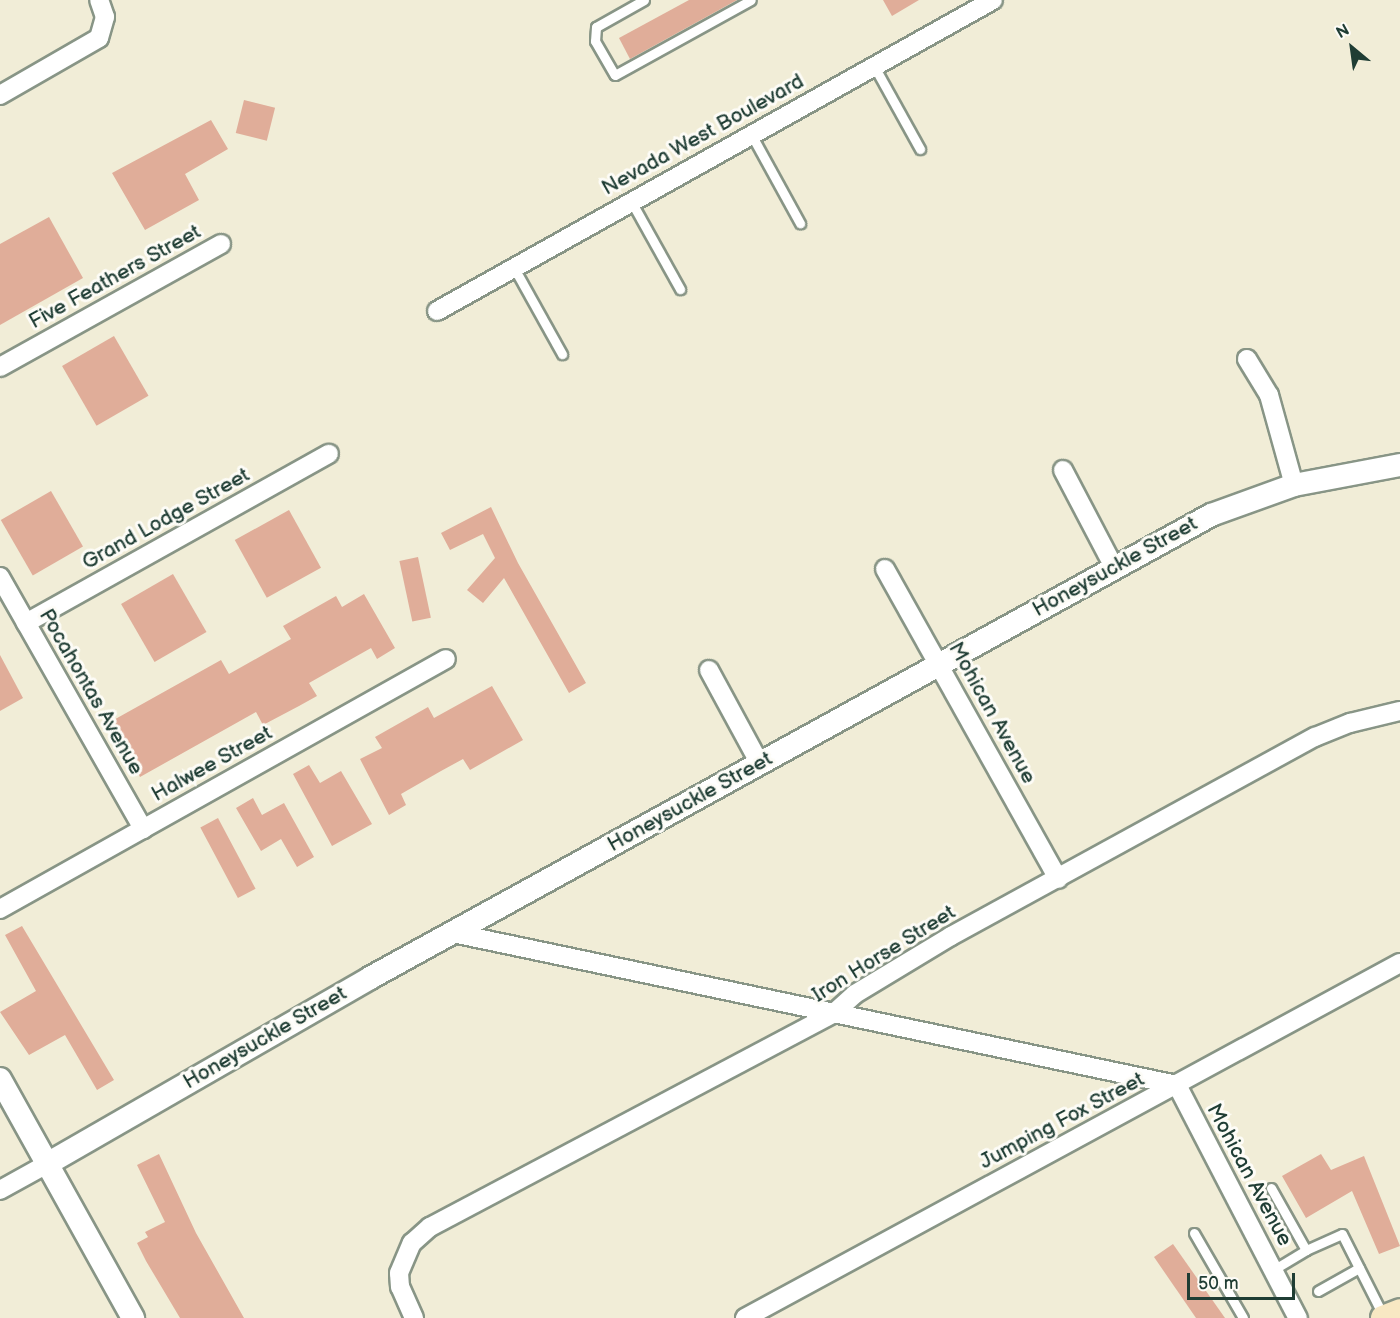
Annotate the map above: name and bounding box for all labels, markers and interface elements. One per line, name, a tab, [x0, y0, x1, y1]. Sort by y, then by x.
north arrow	[1322, 18, 1382, 78]
text: N	[1333, 21, 1353, 43]
street label: Nevada West Boulevard	[597, 69, 809, 201]
street label: Five Feathers Street	[25, 219, 205, 335]
street label: Grand Lodge Street	[78, 462, 254, 576]
street label: Honeysuckle Street	[1028, 511, 1202, 623]
street label: Pocahontas Avenue	[33, 605, 149, 779]
street label: Mohican Avenue	[943, 638, 1041, 788]
street label: Halwee Street	[147, 720, 277, 808]
street label: Honeysuckle Street	[603, 746, 777, 858]
street label: Iron Horse Street	[808, 900, 960, 1008]
street label: Honeysuckle Street	[179, 981, 351, 1095]
street label: Jumping Fox Street	[975, 1067, 1149, 1175]
street label: Mohican Avenue	[1201, 1099, 1297, 1251]
scale bar	[1190, 1261, 1298, 1299]
text: 50 m	[1198, 1273, 1239, 1294]

